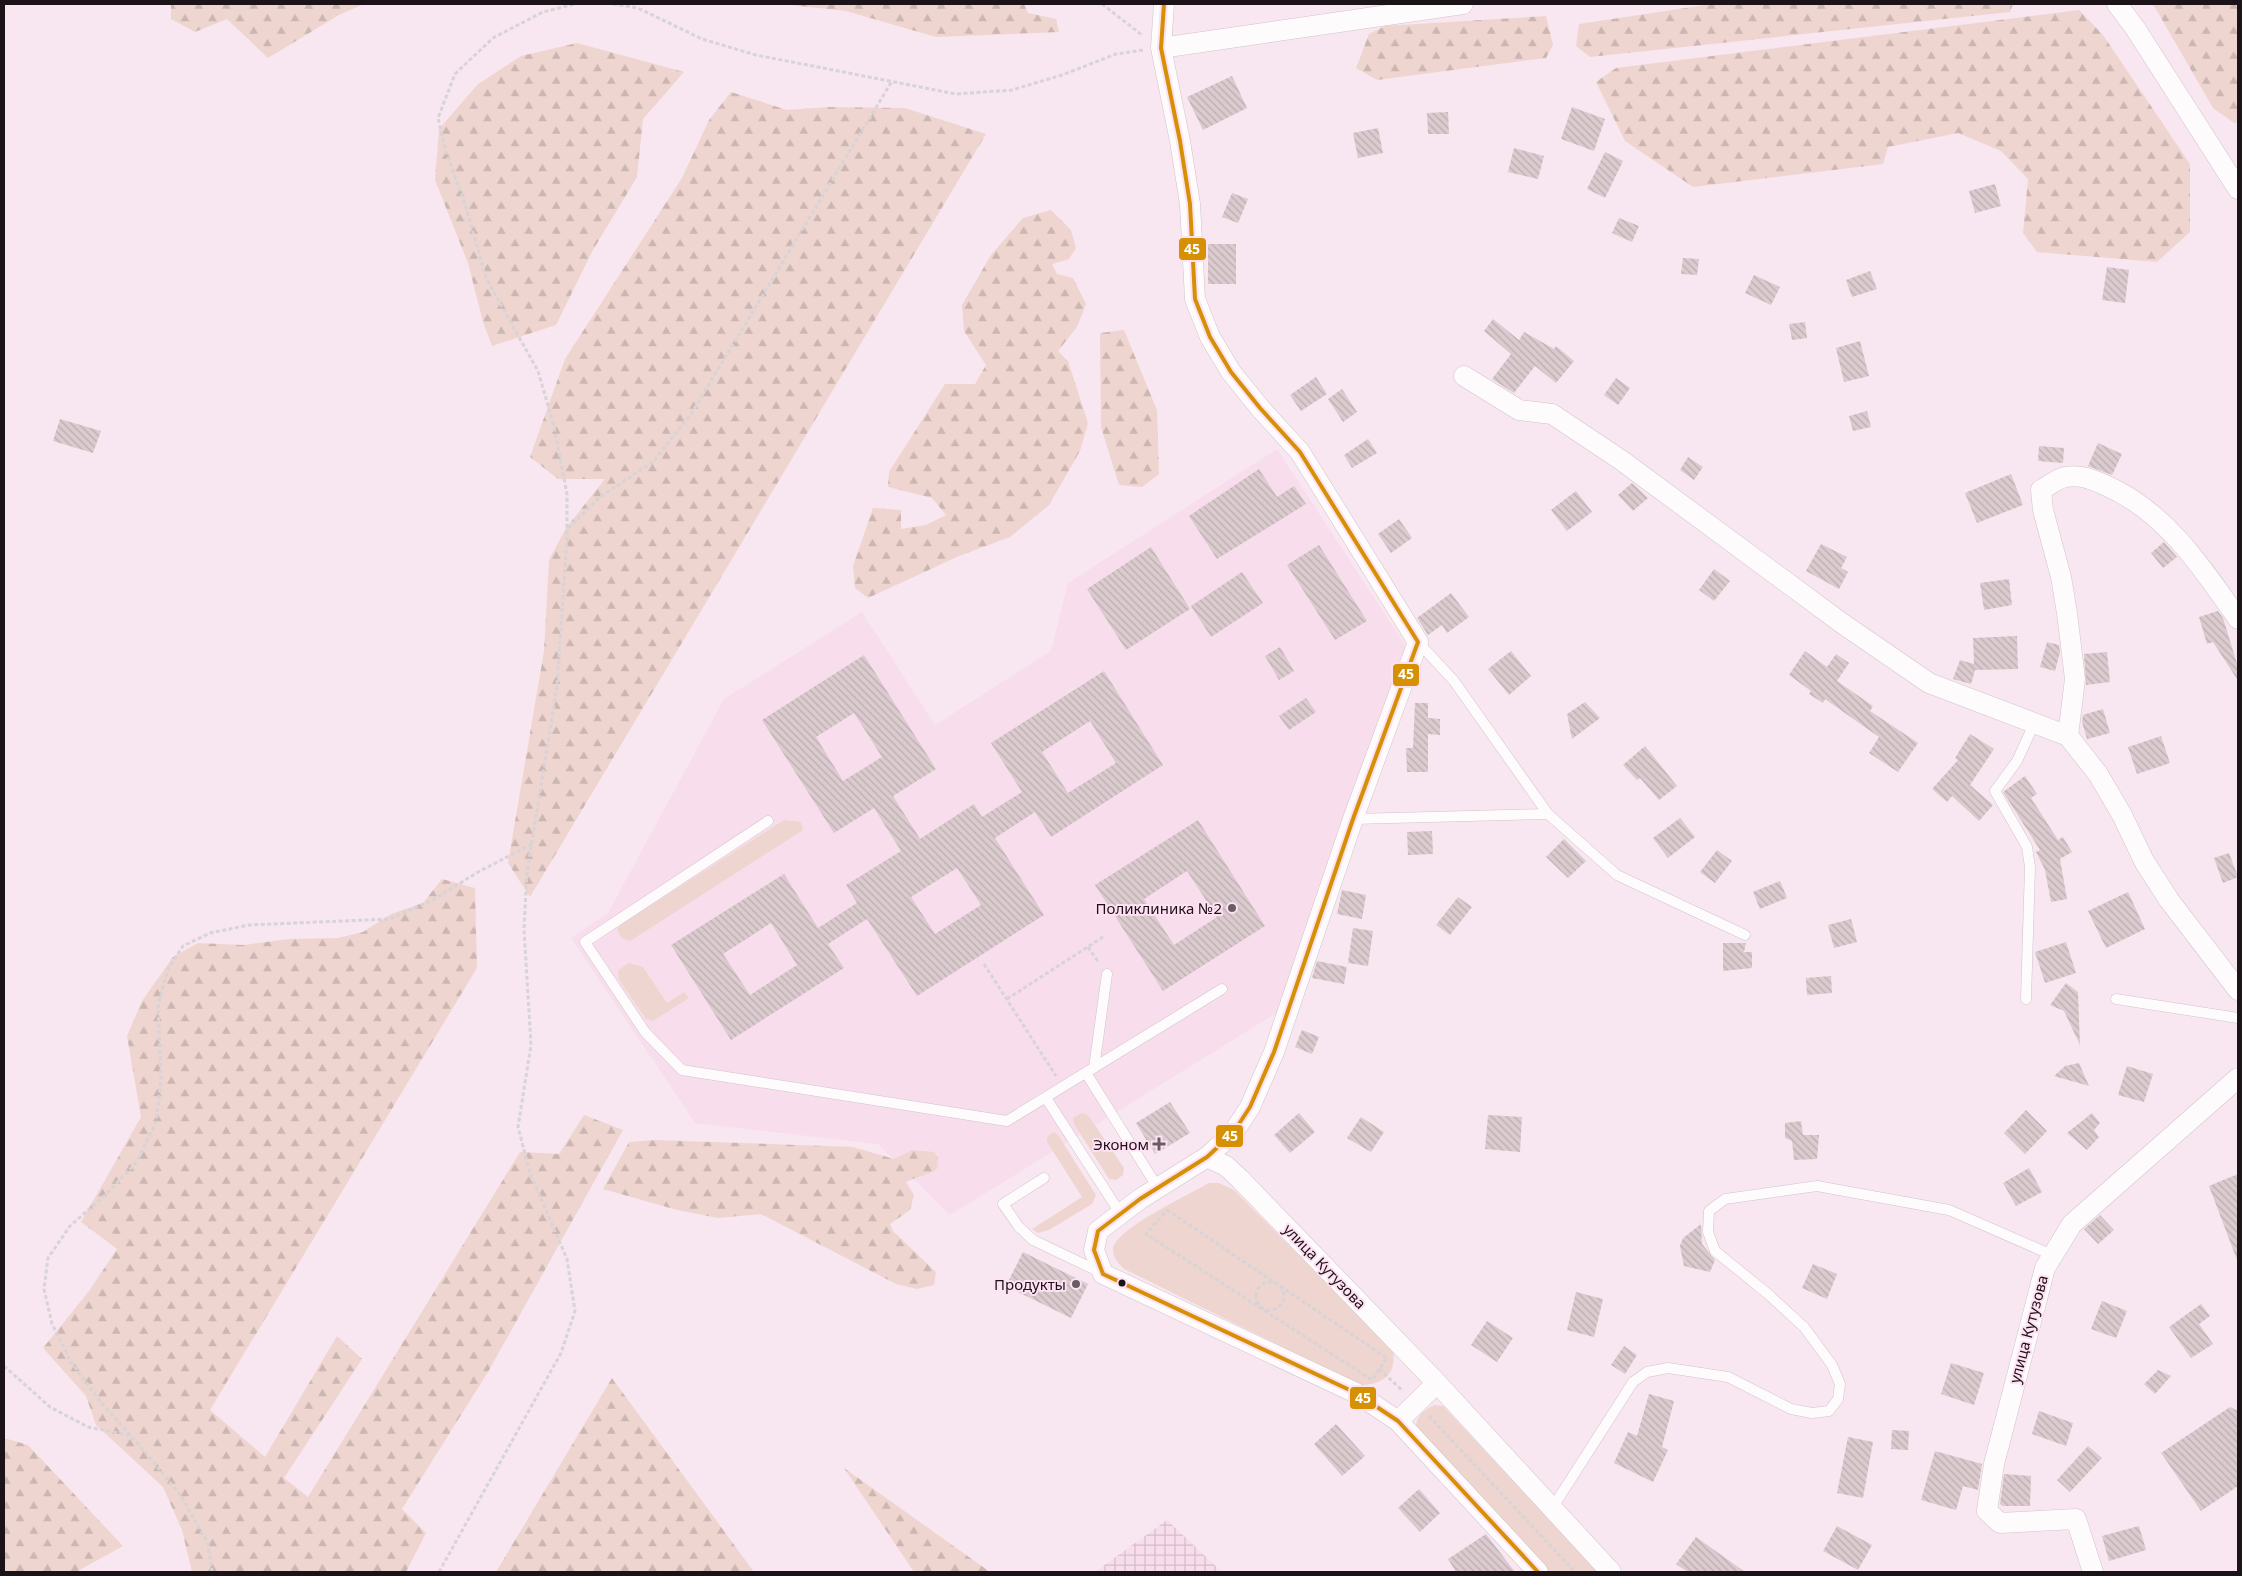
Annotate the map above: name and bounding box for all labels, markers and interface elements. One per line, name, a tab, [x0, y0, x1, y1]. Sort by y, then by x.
line badge: 45	[1178, 237, 1207, 261]
text: 45	[1184, 239, 1200, 258]
line badge: 45	[1392, 663, 1420, 687]
text: 45	[1398, 664, 1414, 683]
place label: Поликлиника №2	[1096, 898, 1222, 918]
marker: Поликлиника №2	[1226, 902, 1238, 914]
line badge: 45	[1215, 1124, 1244, 1148]
text: 45	[1222, 1126, 1238, 1145]
place label: Эконом	[1093, 1134, 1149, 1154]
marker: Эконом	[1153, 1138, 1165, 1150]
street label: улица Кутузова	[1279, 1219, 1371, 1313]
street label: улица Кутузова	[2004, 1273, 2052, 1385]
place label: Продукты	[994, 1274, 1066, 1294]
marker: Продукты	[1070, 1278, 1082, 1290]
unlabelled marker	[1117, 1278, 1127, 1288]
line badge: 45	[1349, 1386, 1377, 1410]
text: 45	[1355, 1388, 1371, 1407]

